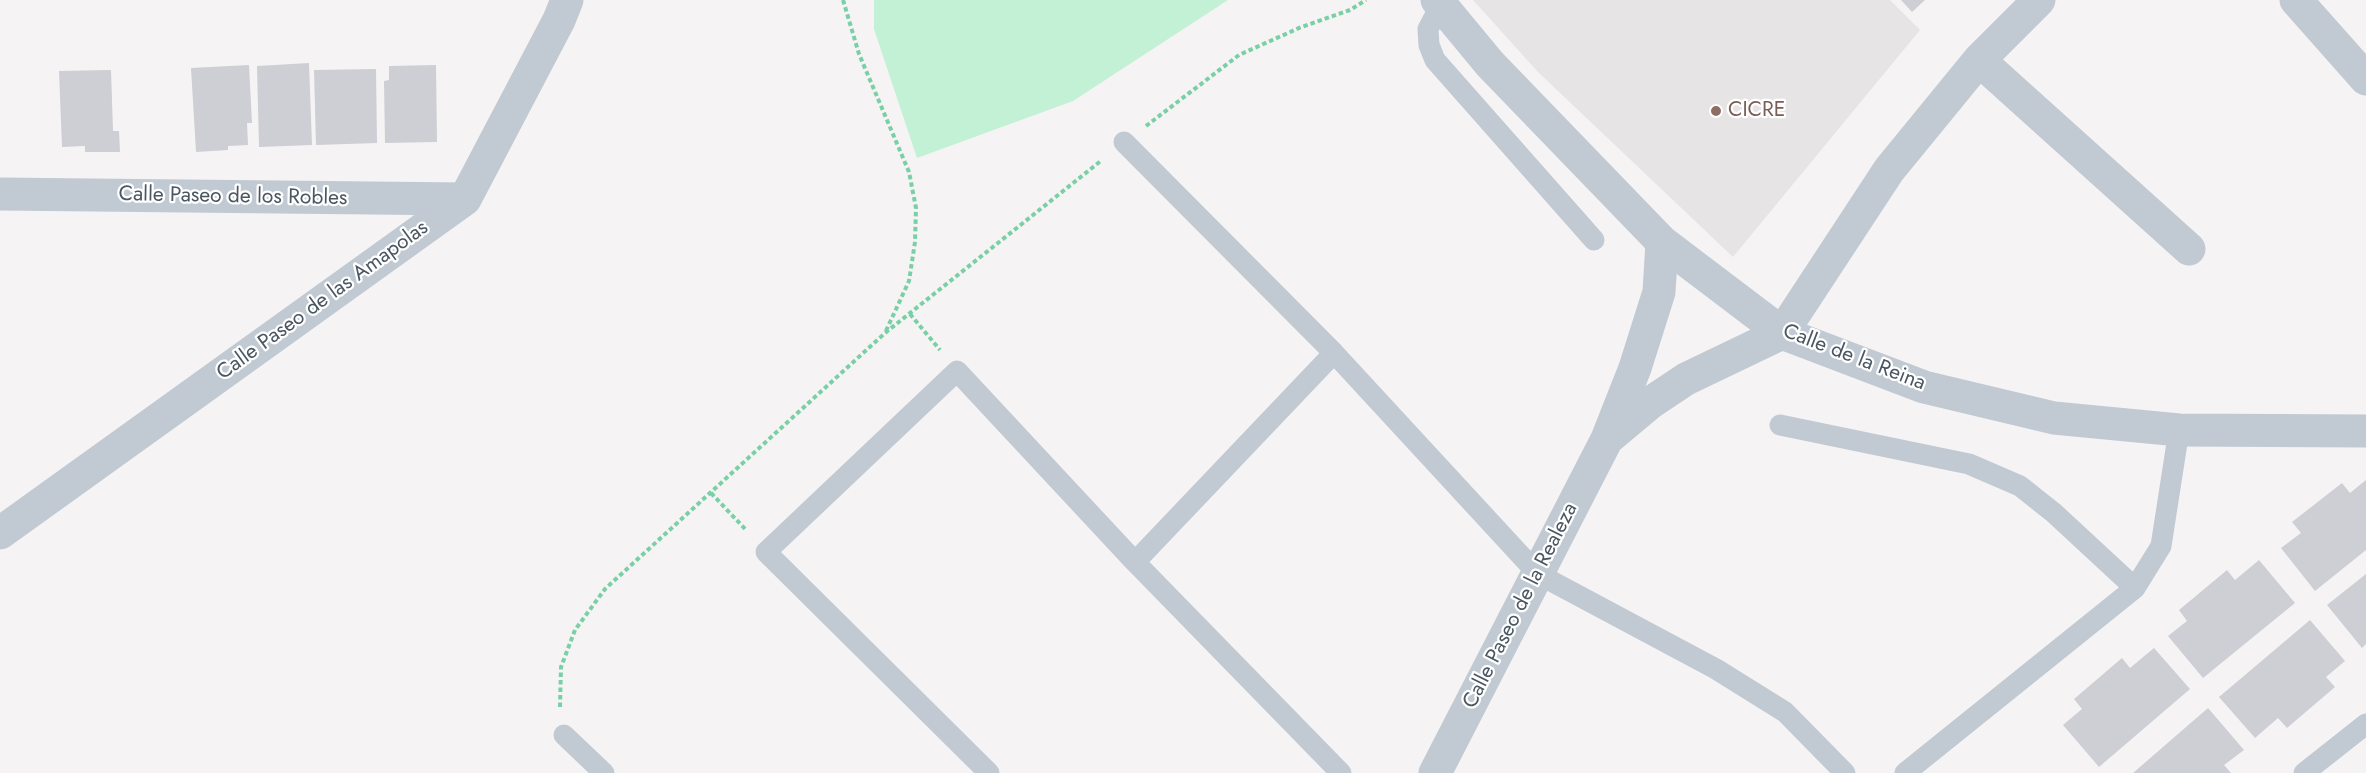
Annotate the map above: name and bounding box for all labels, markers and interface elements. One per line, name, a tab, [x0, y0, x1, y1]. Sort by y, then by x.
place label: CICRE	[1728, 98, 1785, 124]
marker: CICRE	[1709, 104, 1723, 118]
street label: Calle Paseo de los Robles	[118, 182, 348, 212]
street label: Calle Paseo de las Amapolas	[212, 216, 434, 386]
street label: Calle de la Reina	[1779, 319, 1929, 397]
street label: Calle Paseo de la Realeza	[1458, 499, 1584, 713]

